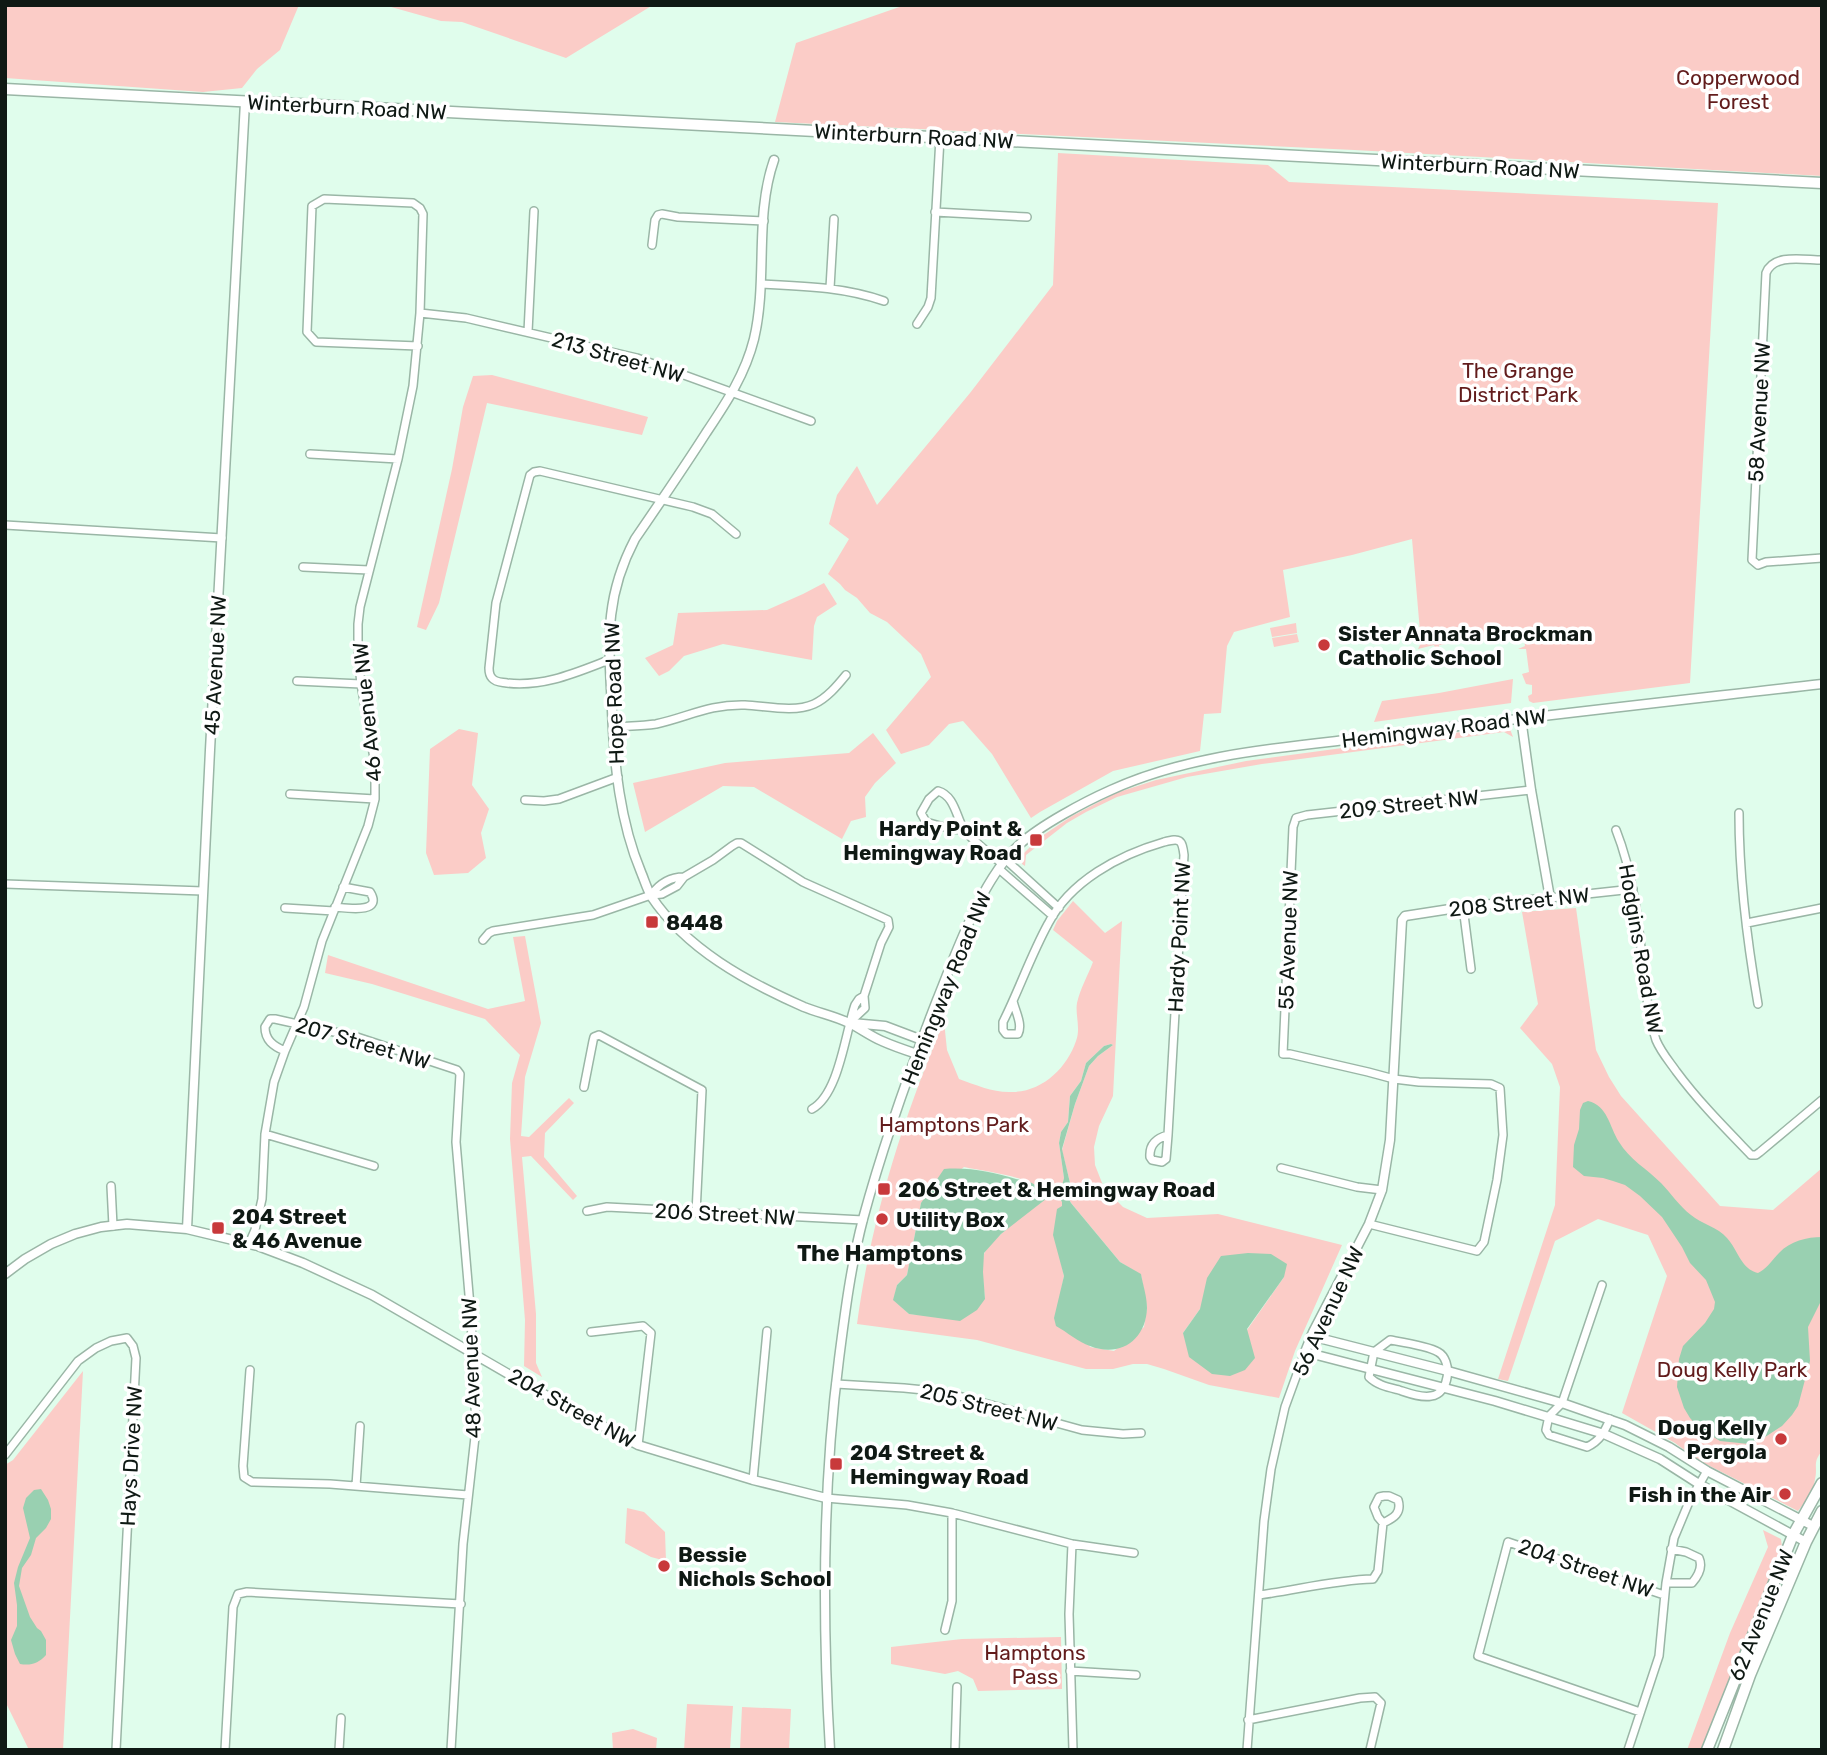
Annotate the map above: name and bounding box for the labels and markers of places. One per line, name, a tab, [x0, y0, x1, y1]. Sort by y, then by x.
place label: Sister Annata Brockman Catholic School	[1338, 621, 1593, 670]
marker: Sister Annata Brockman Catholic School	[1316, 637, 1332, 653]
place label: Hardy Point & Hemingway Road	[843, 816, 1022, 865]
marker: Hardy Point & Hemingway Road	[1028, 832, 1044, 848]
place label: 8448	[666, 910, 723, 935]
marker: 8448	[644, 914, 660, 930]
place label: 206 Street & Hemingway Road	[898, 1177, 1215, 1202]
marker: 206 Street & Hemingway Road	[876, 1181, 892, 1197]
place label: 204 Street & 46 Avenue	[232, 1204, 362, 1253]
place label: Utility Box	[896, 1207, 1006, 1232]
marker: Utility Box	[874, 1211, 890, 1227]
marker: 204 Street & 46 Avenue	[210, 1220, 226, 1236]
place label: Doug Kelly Pergola	[1658, 1415, 1767, 1464]
marker: Doug Kelly Pergola	[1773, 1431, 1789, 1447]
place label: 204 Street & Hemingway Road	[850, 1440, 1029, 1489]
marker: 204 Street & Hemingway Road	[828, 1456, 844, 1472]
place label: Fish in the Air	[1628, 1482, 1771, 1507]
marker: Fish in the Air	[1777, 1486, 1793, 1502]
place label: Bessie Nichols School	[678, 1542, 832, 1591]
marker: Bessie Nichols School	[656, 1558, 672, 1574]

